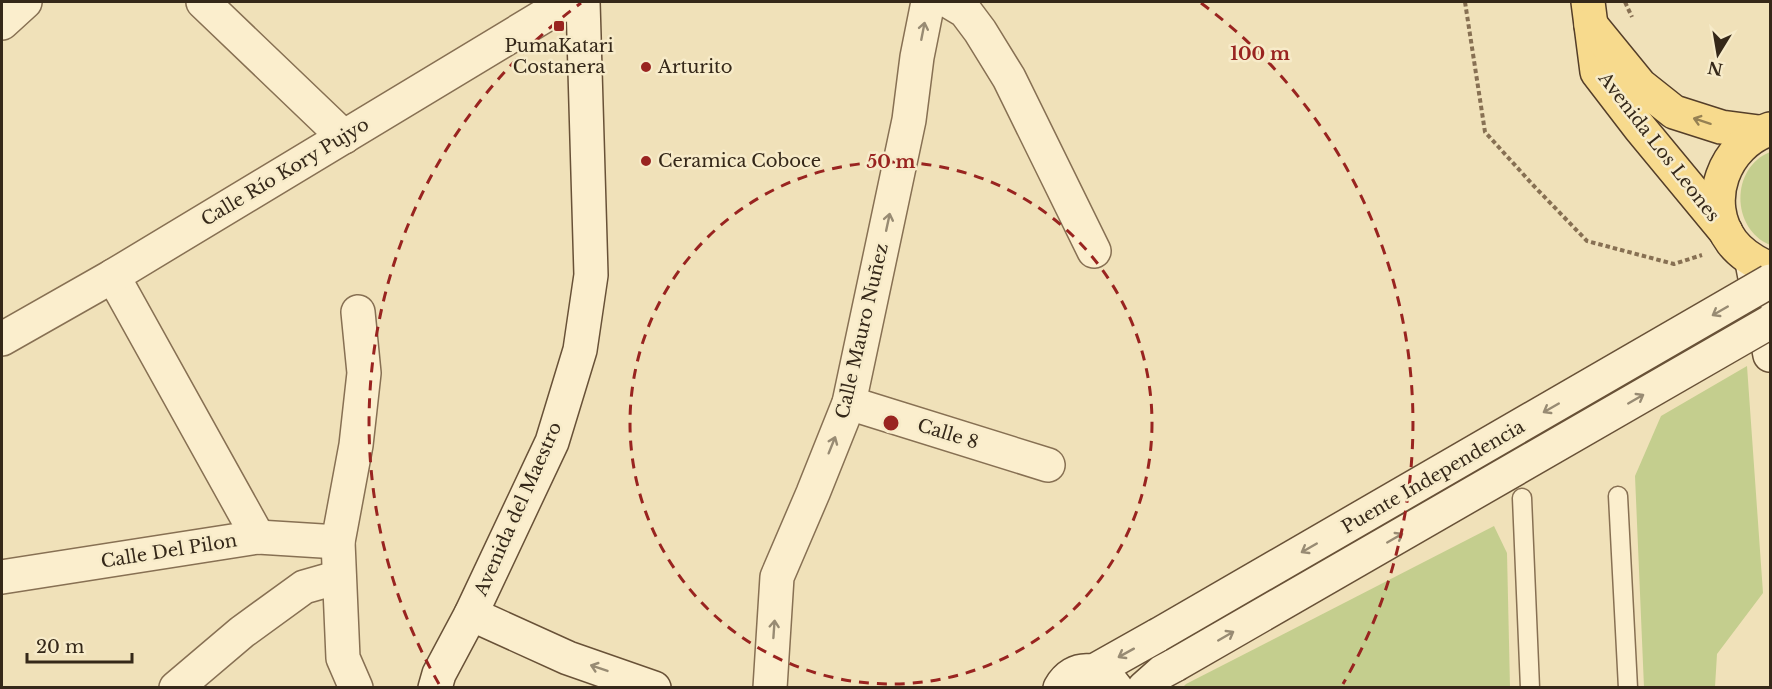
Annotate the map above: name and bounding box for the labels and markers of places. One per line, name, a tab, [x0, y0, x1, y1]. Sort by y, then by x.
marker: PumaKatari Costanera	[552, 19, 566, 33]
place label: PumaKatari Costanera	[504, 35, 614, 78]
place label: Arturito	[657, 56, 733, 78]
marker: Arturito	[639, 60, 653, 74]
place label: Ceramica Coboce	[658, 150, 821, 172]
marker: Ceramica Coboce	[639, 154, 653, 168]
centre of rings	[881, 413, 901, 433]

